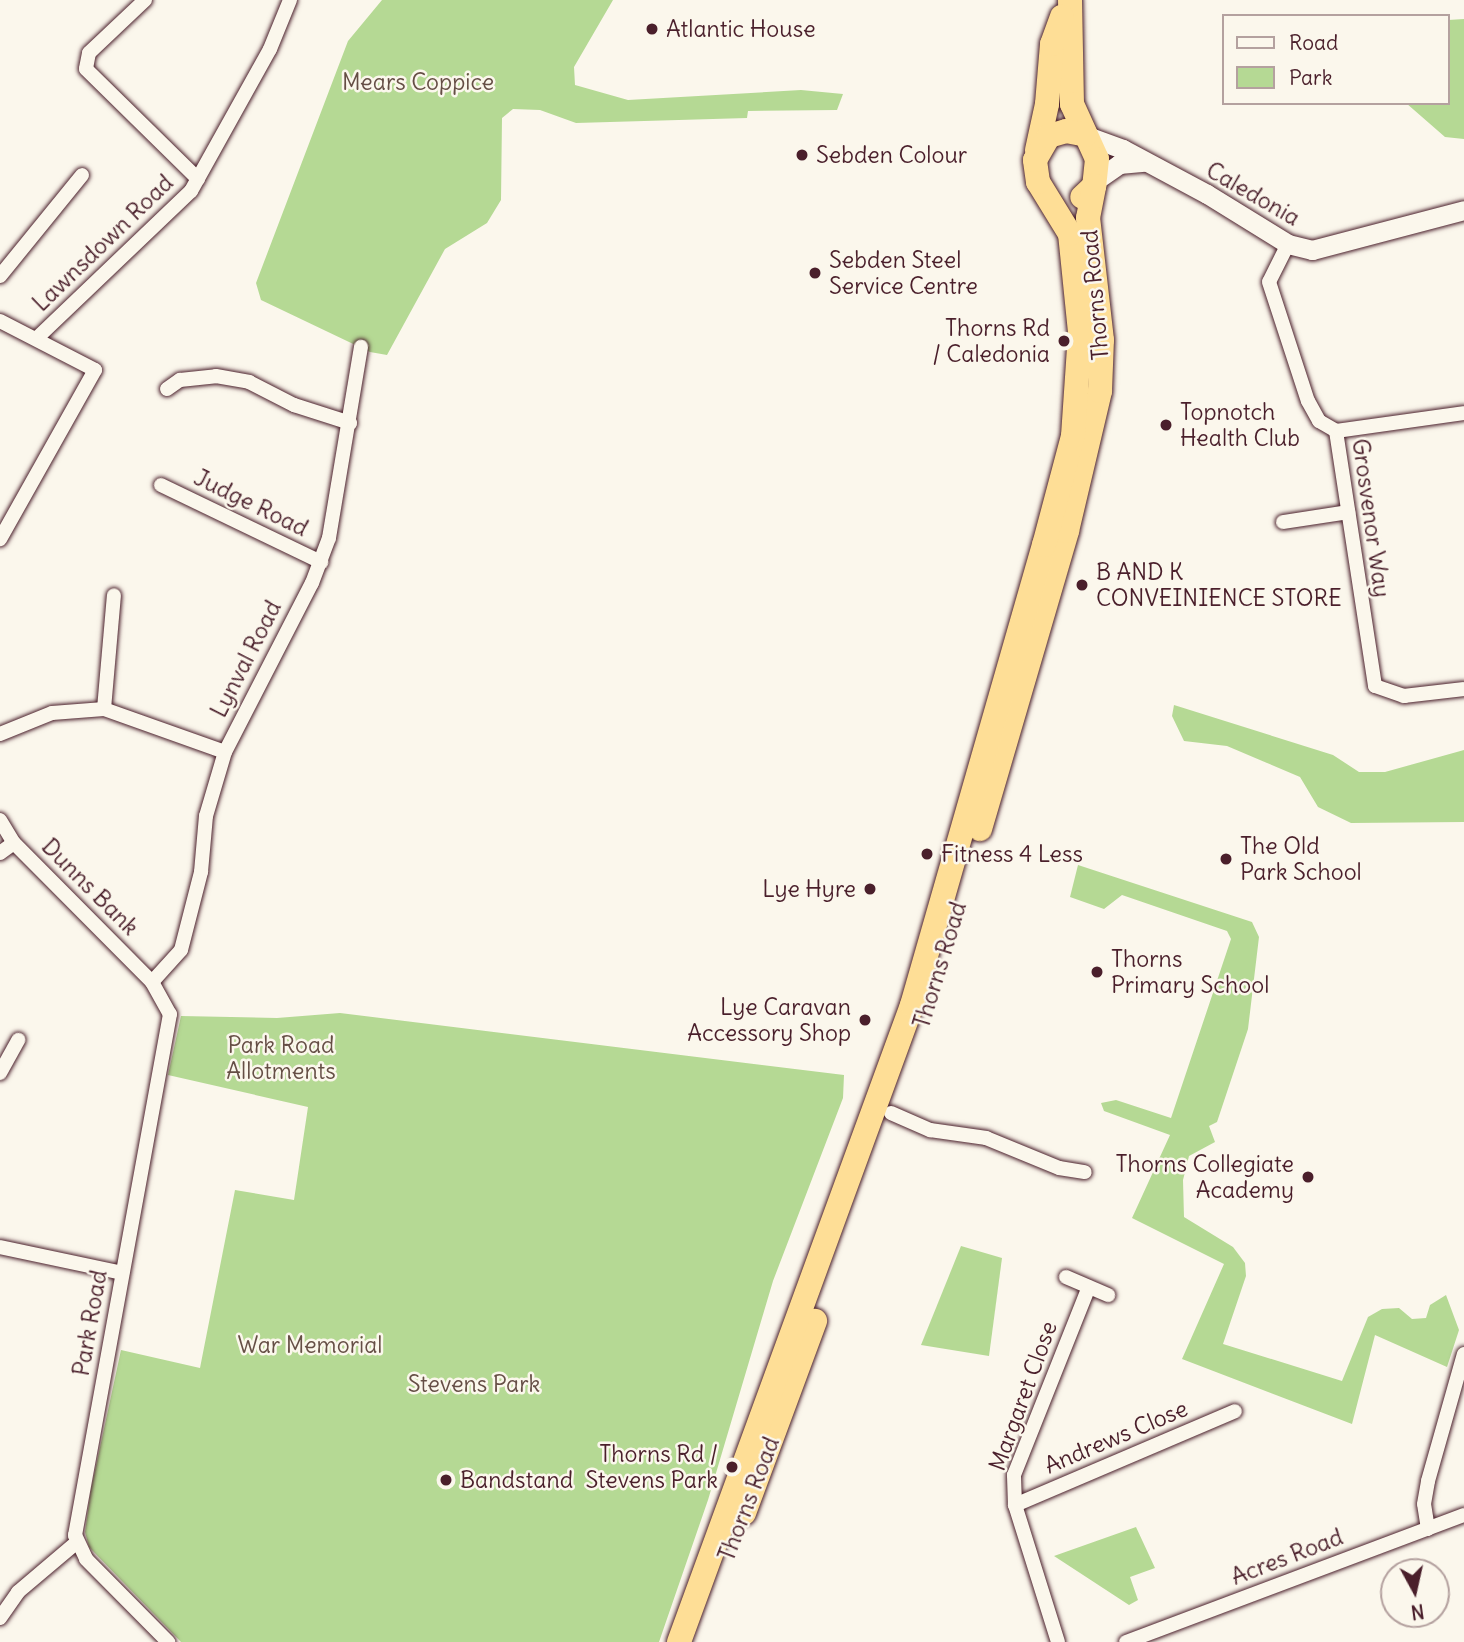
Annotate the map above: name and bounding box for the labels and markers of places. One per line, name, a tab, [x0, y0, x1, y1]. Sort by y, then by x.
place label: Atlantic House	[666, 15, 816, 43]
marker: Atlantic House	[644, 21, 660, 37]
place label: Sebden Colour	[816, 141, 967, 169]
marker: Sebden Colour	[794, 147, 810, 163]
place label: Sebden Steel Service Centre	[829, 246, 978, 300]
marker: Sebden Steel Service Centre	[807, 265, 823, 281]
place label: Thorns Rd / Caledonia	[932, 314, 1050, 368]
marker: Thorns Rd / Caledonia	[1056, 333, 1072, 349]
place label: Topnotch Health Club	[1180, 398, 1300, 452]
marker: Topnotch Health Club	[1158, 417, 1174, 433]
place label: B AND K CONVEINIENCE STORE	[1096, 558, 1342, 612]
marker: B AND K CONVEINIENCE STORE	[1074, 577, 1090, 593]
place label: The Old Park School	[1240, 832, 1362, 886]
place label: Fitness 4 Less	[941, 840, 1083, 868]
marker: Fitness 4 Less	[919, 846, 935, 862]
marker: The Old Park School	[1218, 851, 1234, 867]
place label: Lye Hyre	[762, 875, 856, 903]
marker: Lye Hyre	[862, 881, 878, 897]
place label: Thorns Primary School	[1111, 945, 1269, 999]
marker: Thorns Primary School	[1089, 964, 1105, 980]
place label: Lye Caravan Accessory Shop	[687, 993, 851, 1047]
marker: Lye Caravan Accessory Shop	[857, 1012, 873, 1028]
place label: Thorns Collegiate Academy	[1116, 1150, 1294, 1204]
marker: Thorns Collegiate Academy	[1300, 1169, 1316, 1185]
place label: Thorns Rd / Stevens Park	[585, 1440, 718, 1494]
marker: Thorns Rd / Stevens Park	[724, 1459, 740, 1475]
place label: Bandstand	[460, 1466, 573, 1494]
marker: Bandstand	[438, 1472, 454, 1488]

